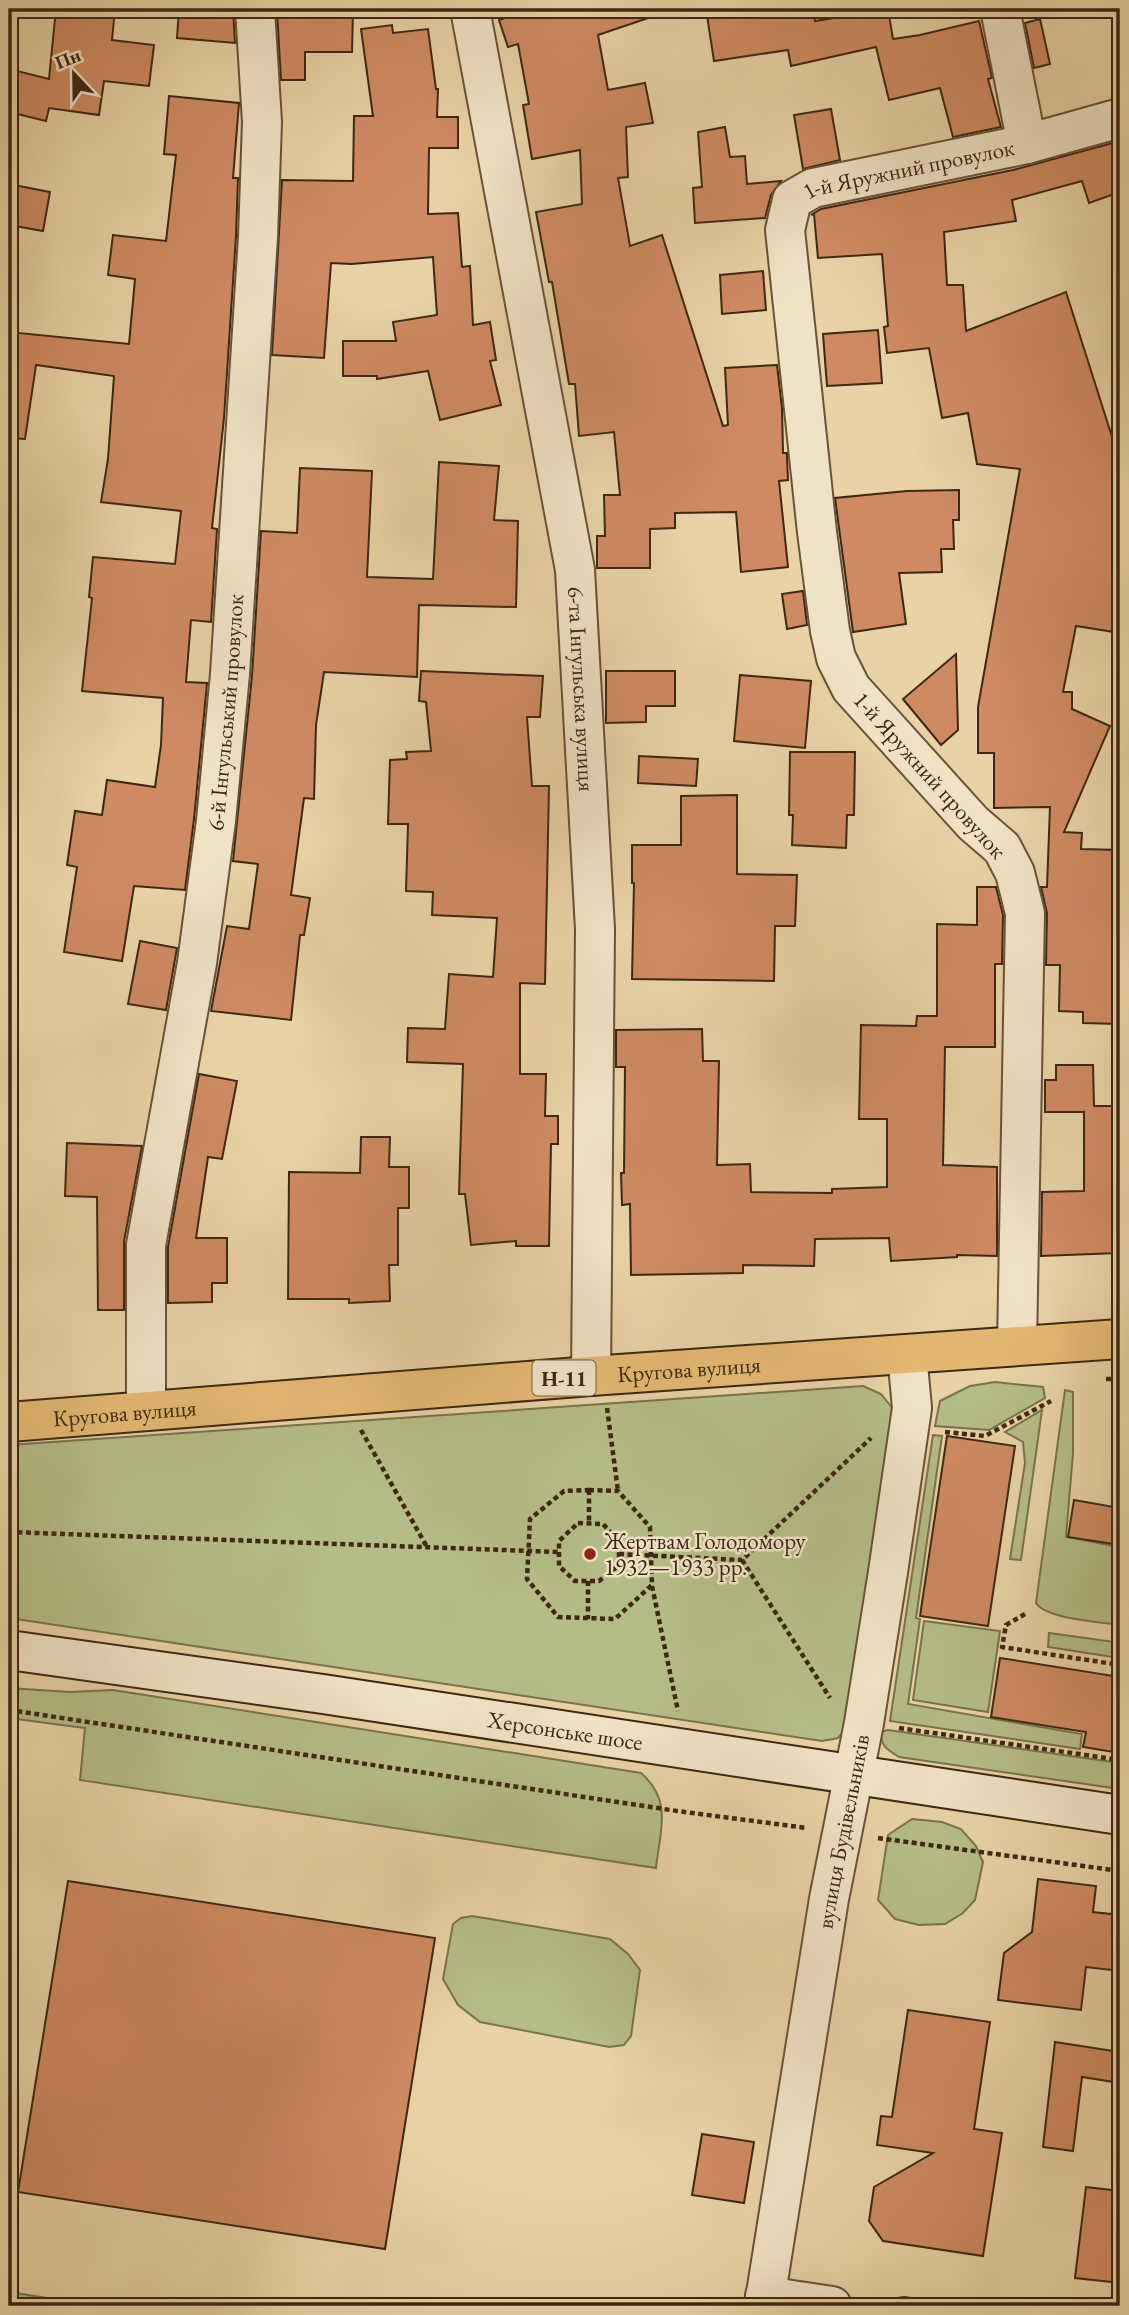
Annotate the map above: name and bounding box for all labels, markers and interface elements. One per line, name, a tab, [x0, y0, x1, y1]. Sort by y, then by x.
north arrow	[38, 38, 108, 108]
text: Пн	[51, 42, 85, 75]
street label: 1-й Яружний провулок	[797, 132, 1017, 206]
street label: 6-та Інгульська вулиця	[561, 586, 602, 792]
street label: 6-й Інгульський провулок	[200, 593, 250, 832]
street label: 1-й Яружний провулок	[847, 685, 1013, 865]
street label: Кругова вулиця	[616, 1349, 762, 1389]
road number: Н-11	[532, 1360, 596, 1396]
street label: Кругова вулиця	[52, 1392, 198, 1433]
place label: Жертвам Голодомору 1932—1933 рр.	[603, 1526, 807, 1582]
marker: Жертвам Голодомору 1932—1933 рр.	[582, 1546, 598, 1562]
street label: Херсонське шосе	[484, 1704, 645, 1757]
street label: вулиця Будівельників	[809, 1732, 876, 1931]

